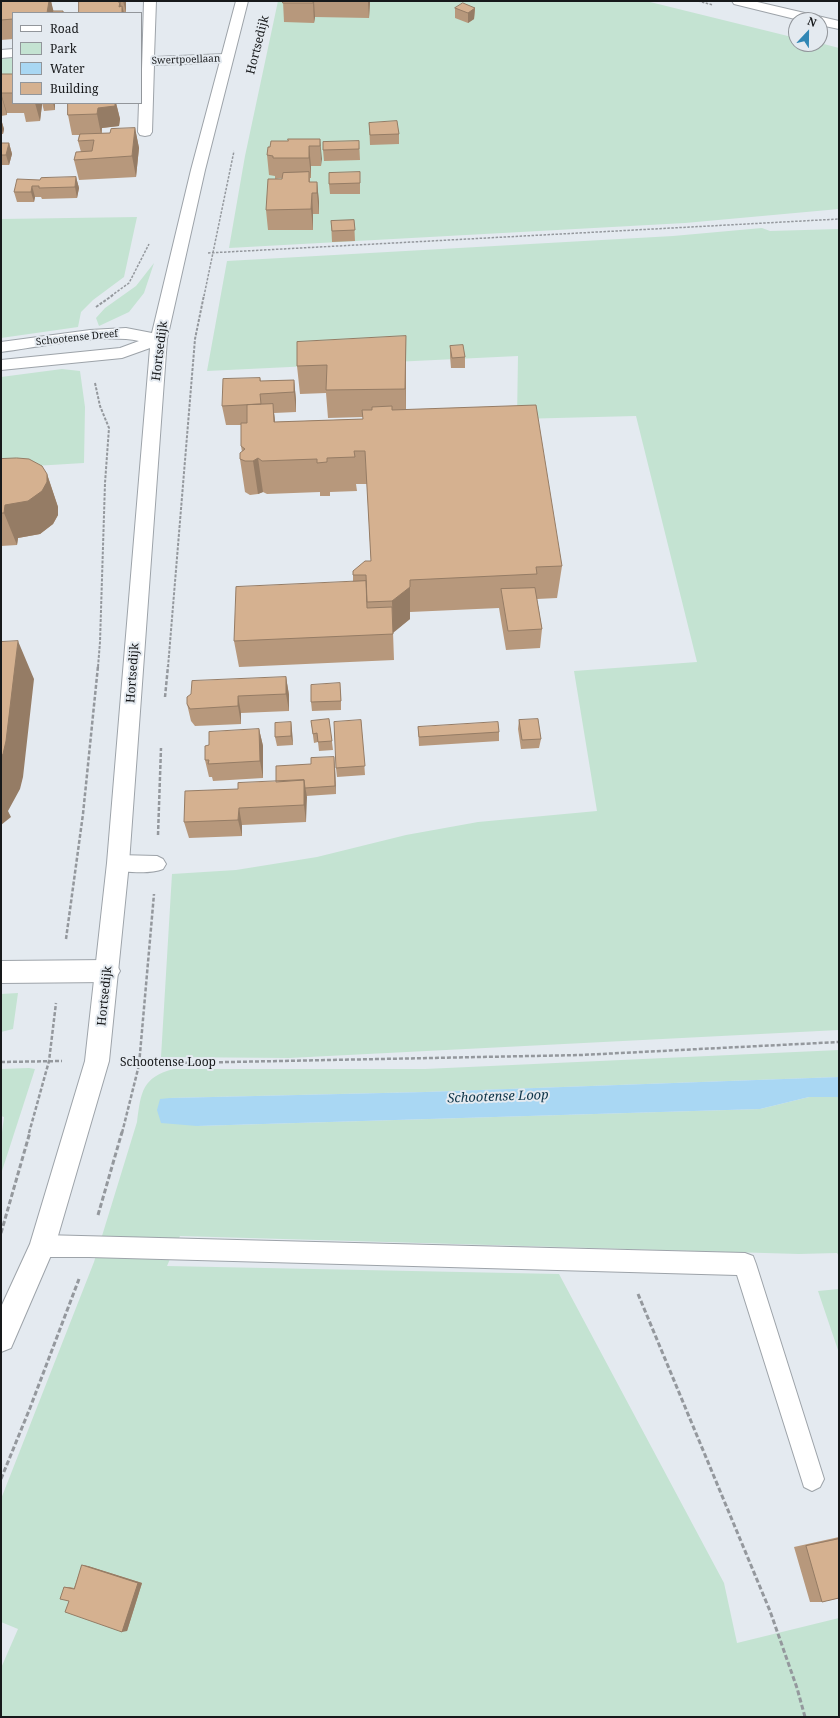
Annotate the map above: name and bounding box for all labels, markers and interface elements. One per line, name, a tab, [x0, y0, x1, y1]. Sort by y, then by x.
legend	[12, 12, 142, 104]
north arrow	[788, 12, 828, 52]
text: N	[805, 13, 819, 30]
street label: Hortsedijk	[244, 14, 272, 76]
text: Road	[50, 20, 79, 37]
text: Park	[50, 40, 77, 57]
street label: Swertpoellaan	[151, 53, 221, 67]
text: Water	[50, 60, 85, 77]
text: Building	[50, 80, 98, 97]
street label: Hortsedijk	[149, 320, 171, 382]
street label: Schootense Dreef	[35, 328, 119, 348]
street label: Hortsedijk	[124, 643, 142, 703]
street label: Hortsedijk	[95, 965, 115, 1027]
street label: Schootense Loop	[120, 1056, 216, 1070]
water label: Schootense Loop	[447, 1087, 549, 1107]

